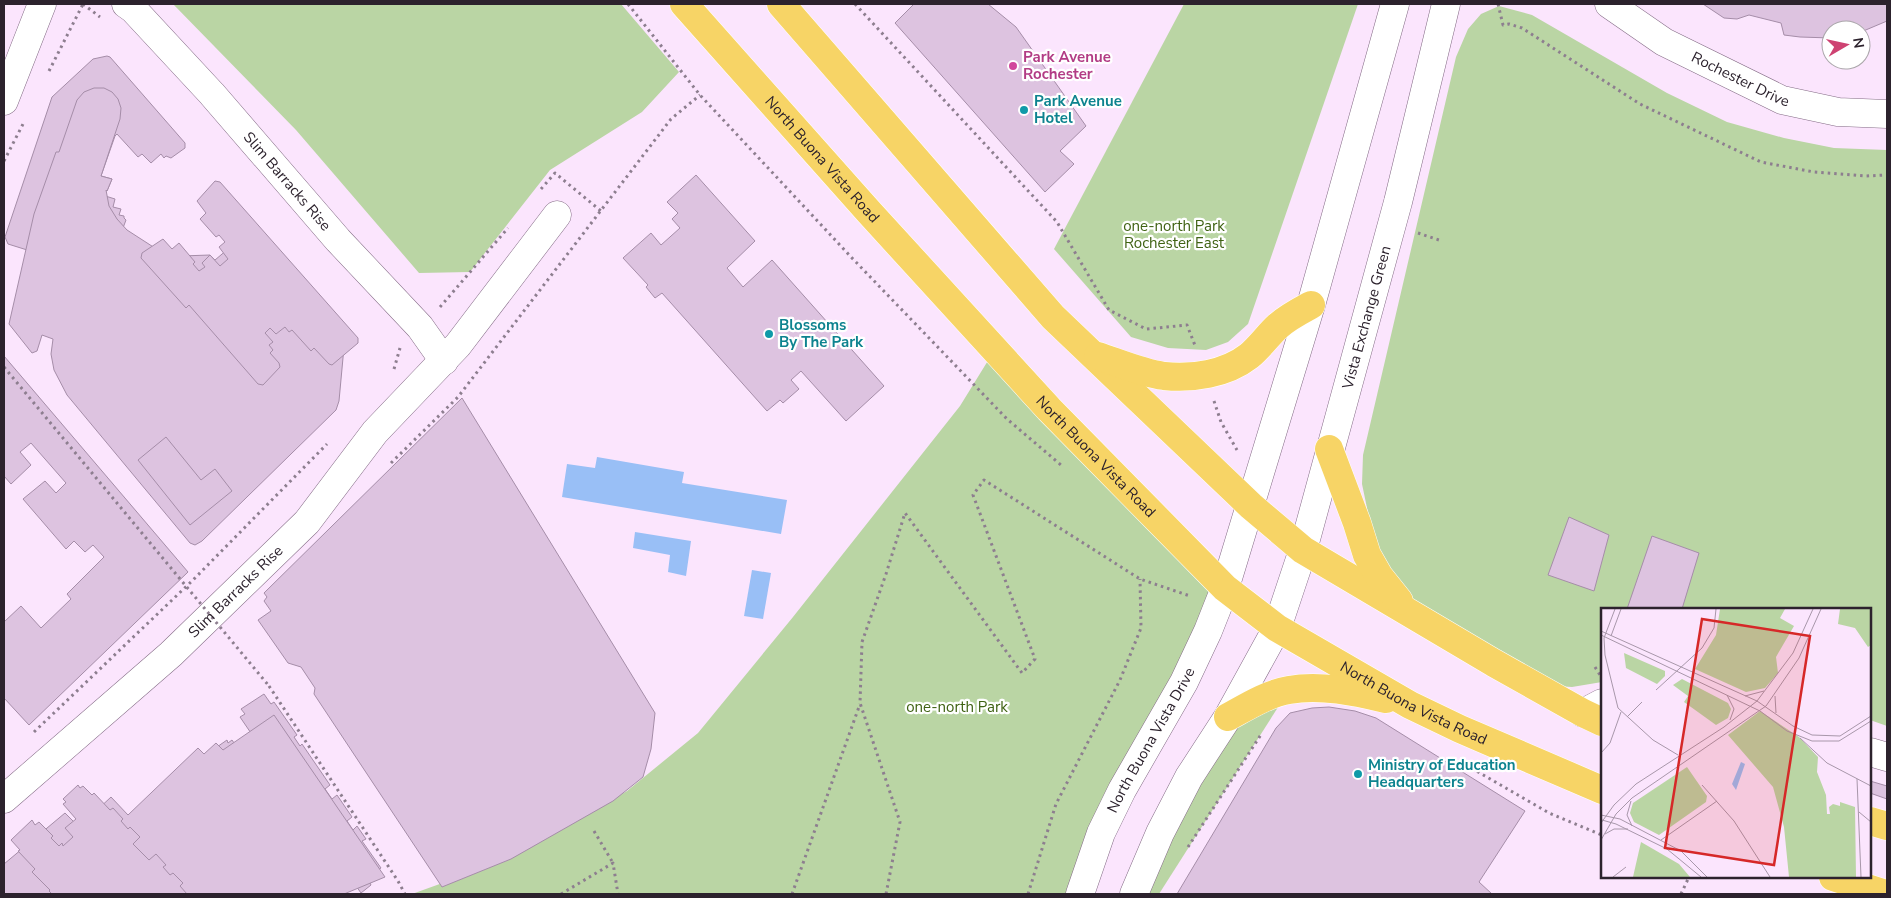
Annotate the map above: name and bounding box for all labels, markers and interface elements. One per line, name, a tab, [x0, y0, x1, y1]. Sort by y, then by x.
north arrow	[1821, 20, 1871, 70]
text: N	[1848, 36, 1869, 50]
place label: Park Avenue Rochester	[1023, 47, 1111, 84]
street label: Rochester Drive	[1688, 47, 1791, 111]
marker: Park Avenue Rochester	[1007, 60, 1019, 72]
place label: Park Avenue Hotel	[1034, 91, 1122, 128]
street label: North Buona Vista Road	[761, 92, 884, 227]
marker: Park Avenue Hotel	[1018, 104, 1030, 116]
street label: Slim Barracks Rise	[239, 128, 336, 235]
park label: one-north Park Rochester East	[1123, 216, 1225, 253]
street label: Vista Exchange Green	[1337, 243, 1396, 392]
place label: Blossoms By The Park	[779, 315, 864, 352]
marker: Blossoms By The Park	[763, 328, 775, 340]
street label: North Buona Vista Road	[1032, 391, 1160, 522]
street label: Slim Barracks Rise	[184, 541, 287, 642]
inset map	[1601, 608, 1871, 878]
street label: North Buona Vista Road	[1337, 657, 1490, 749]
street label: North Buona Vista Drive	[1102, 664, 1199, 816]
park label: one-north Park	[906, 697, 1008, 717]
place label: Ministry of Education Headquarters	[1368, 755, 1516, 792]
marker: Ministry of Education Headquarters	[1352, 768, 1364, 780]

